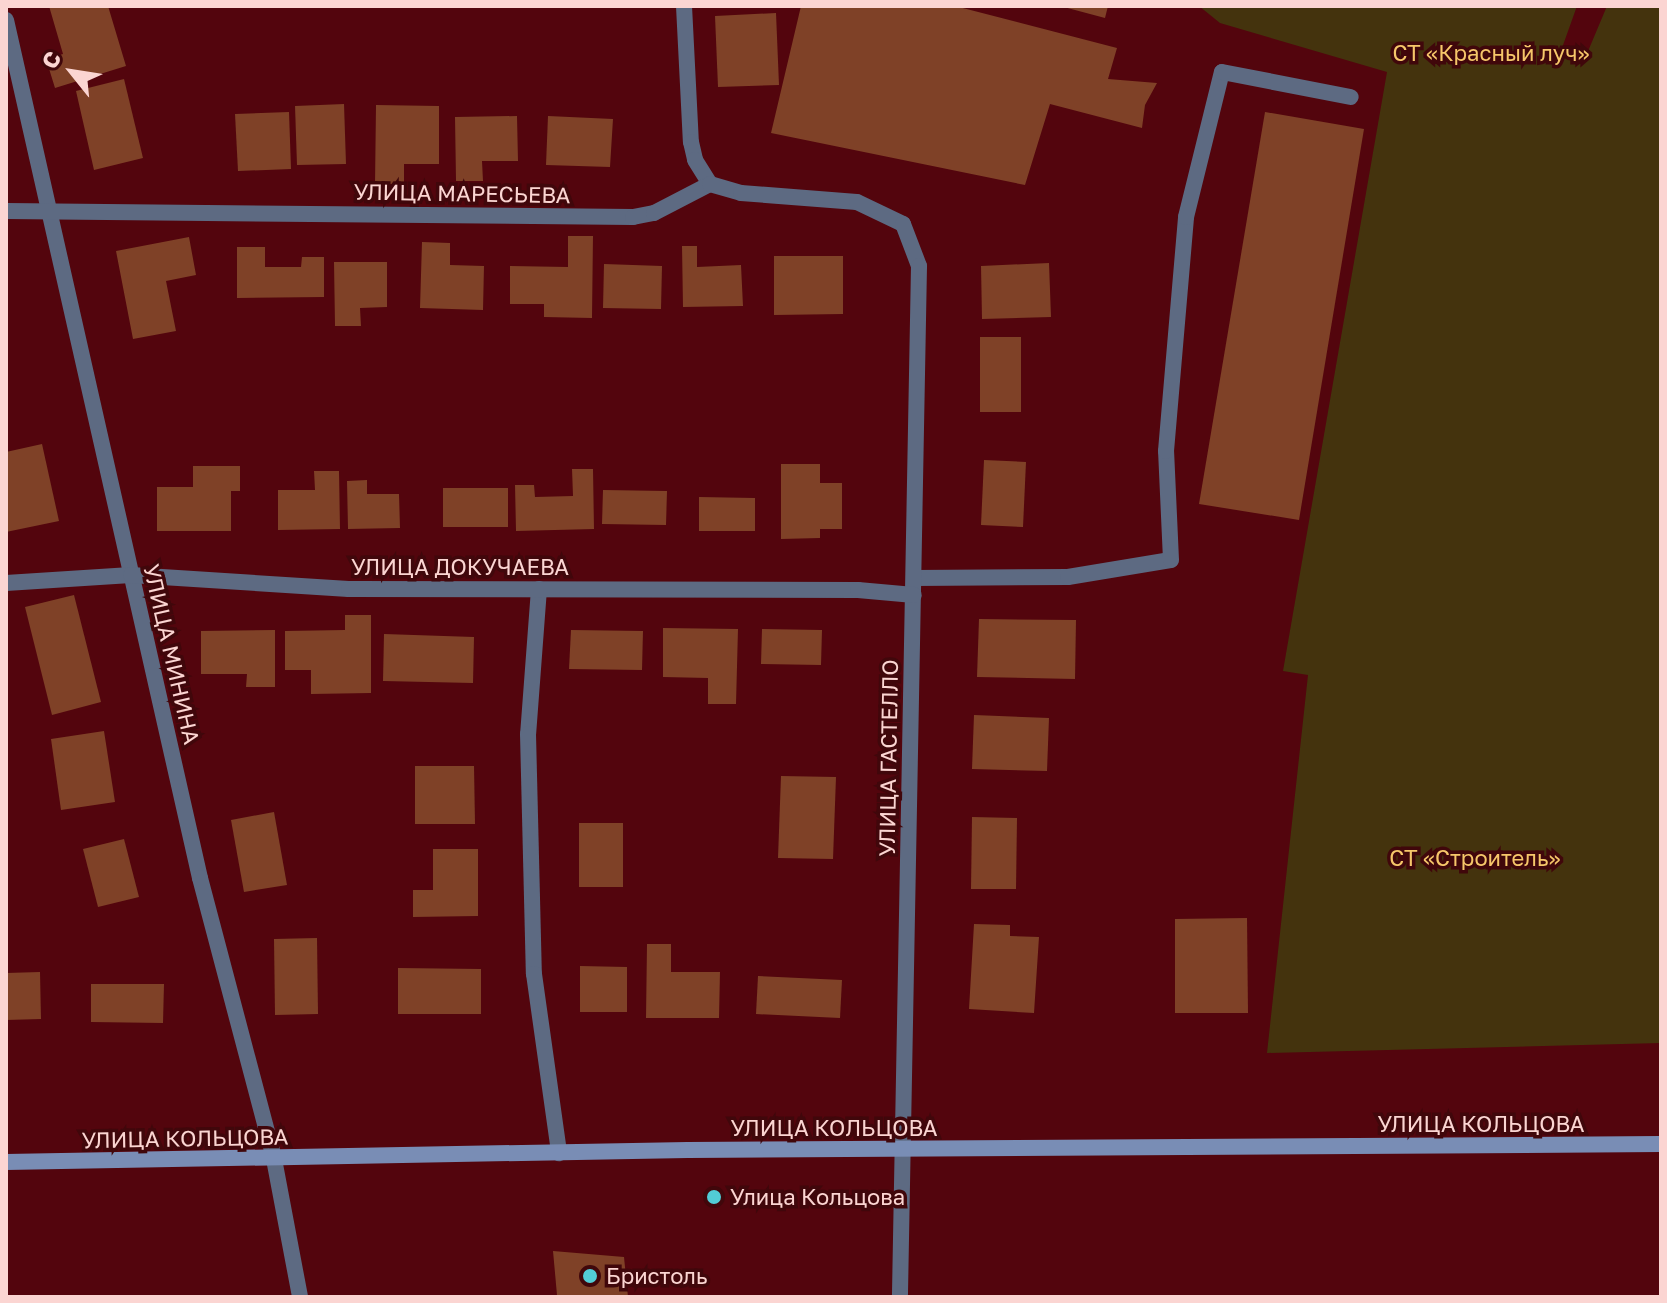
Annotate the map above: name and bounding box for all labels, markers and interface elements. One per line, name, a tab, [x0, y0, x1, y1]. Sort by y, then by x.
north arrow	[32, 32, 112, 112]
park label: СТ «Красный луч»	[1392, 40, 1590, 66]
text: С	[35, 46, 66, 73]
street label: УЛИЦА МАРЕСЬЕВА	[353, 178, 571, 208]
street label: УЛИЦА ДОКУЧАЕВА	[351, 554, 569, 580]
street label: УЛИЦА МИНИНА	[138, 561, 206, 747]
street label: УЛИЦА ГАСТЕЛЛО	[873, 659, 903, 857]
park label: СТ «Строитель»	[1389, 845, 1561, 871]
street label: УЛИЦА КОЛЬЦОВА	[1378, 1111, 1584, 1137]
street label: УЛИЦА КОЛЬЦОВА	[731, 1115, 937, 1141]
street label: УЛИЦА КОЛЬЦОВА	[81, 1123, 289, 1153]
place label: Улица Кольцова	[730, 1184, 905, 1210]
marker: Улица Кольцова	[705, 1188, 723, 1206]
place label: Бристоль	[606, 1263, 708, 1289]
marker: Бристоль	[581, 1267, 599, 1285]

